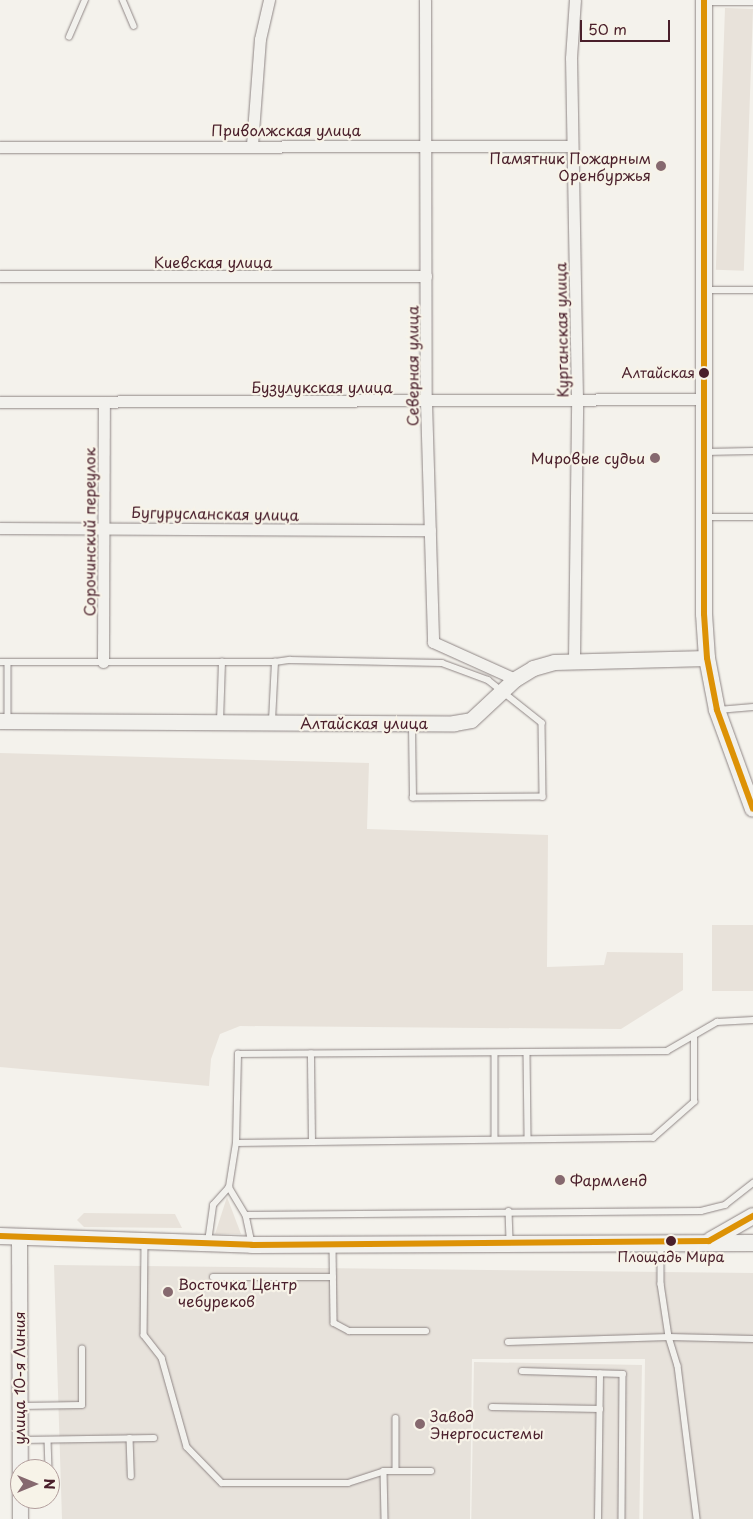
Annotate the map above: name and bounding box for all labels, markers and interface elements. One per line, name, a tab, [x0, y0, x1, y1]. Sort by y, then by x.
scale bar	[583, 10, 673, 42]
text: 50 m	[588, 17, 627, 40]
street label: Приволжская улица	[211, 121, 361, 139]
place label: Памятник Пожарным Оренбуржья	[488, 148, 651, 183]
marker: Памятник Пожарным Оренбуржья	[655, 160, 667, 172]
street label: Киевская улица	[153, 253, 273, 271]
street label: Курганская улица	[551, 262, 571, 398]
street label: Северная улица	[403, 305, 421, 427]
place label: Алтайская	[622, 365, 695, 381]
marker: Алтайская	[699, 368, 709, 378]
street label: Бузулукская улица	[251, 378, 393, 396]
street label: Сорочинский переулок	[80, 448, 98, 616]
place label: Мировые судьи	[531, 449, 645, 467]
marker: Мировые судьи	[649, 452, 661, 464]
street label: Бугурусланская улица	[130, 503, 300, 523]
street label: Алтайская улица	[300, 714, 428, 732]
place label: Фармленд	[570, 1171, 647, 1189]
marker: Фармленд	[554, 1174, 566, 1186]
marker: Площадь Мира	[666, 1236, 676, 1246]
place label: Площадь Мира	[618, 1249, 724, 1265]
place label: Восточка Центр чебуреков	[178, 1274, 298, 1309]
marker: Восточка Центр чебуреков	[162, 1286, 174, 1298]
street label: улица 10-я Линия	[10, 1311, 28, 1445]
place label: Завод Энергосистемы	[430, 1406, 544, 1441]
marker: Завод Энергосистемы	[414, 1418, 426, 1430]
north arrow	[10, 1459, 60, 1509]
text: N	[39, 1478, 60, 1490]

